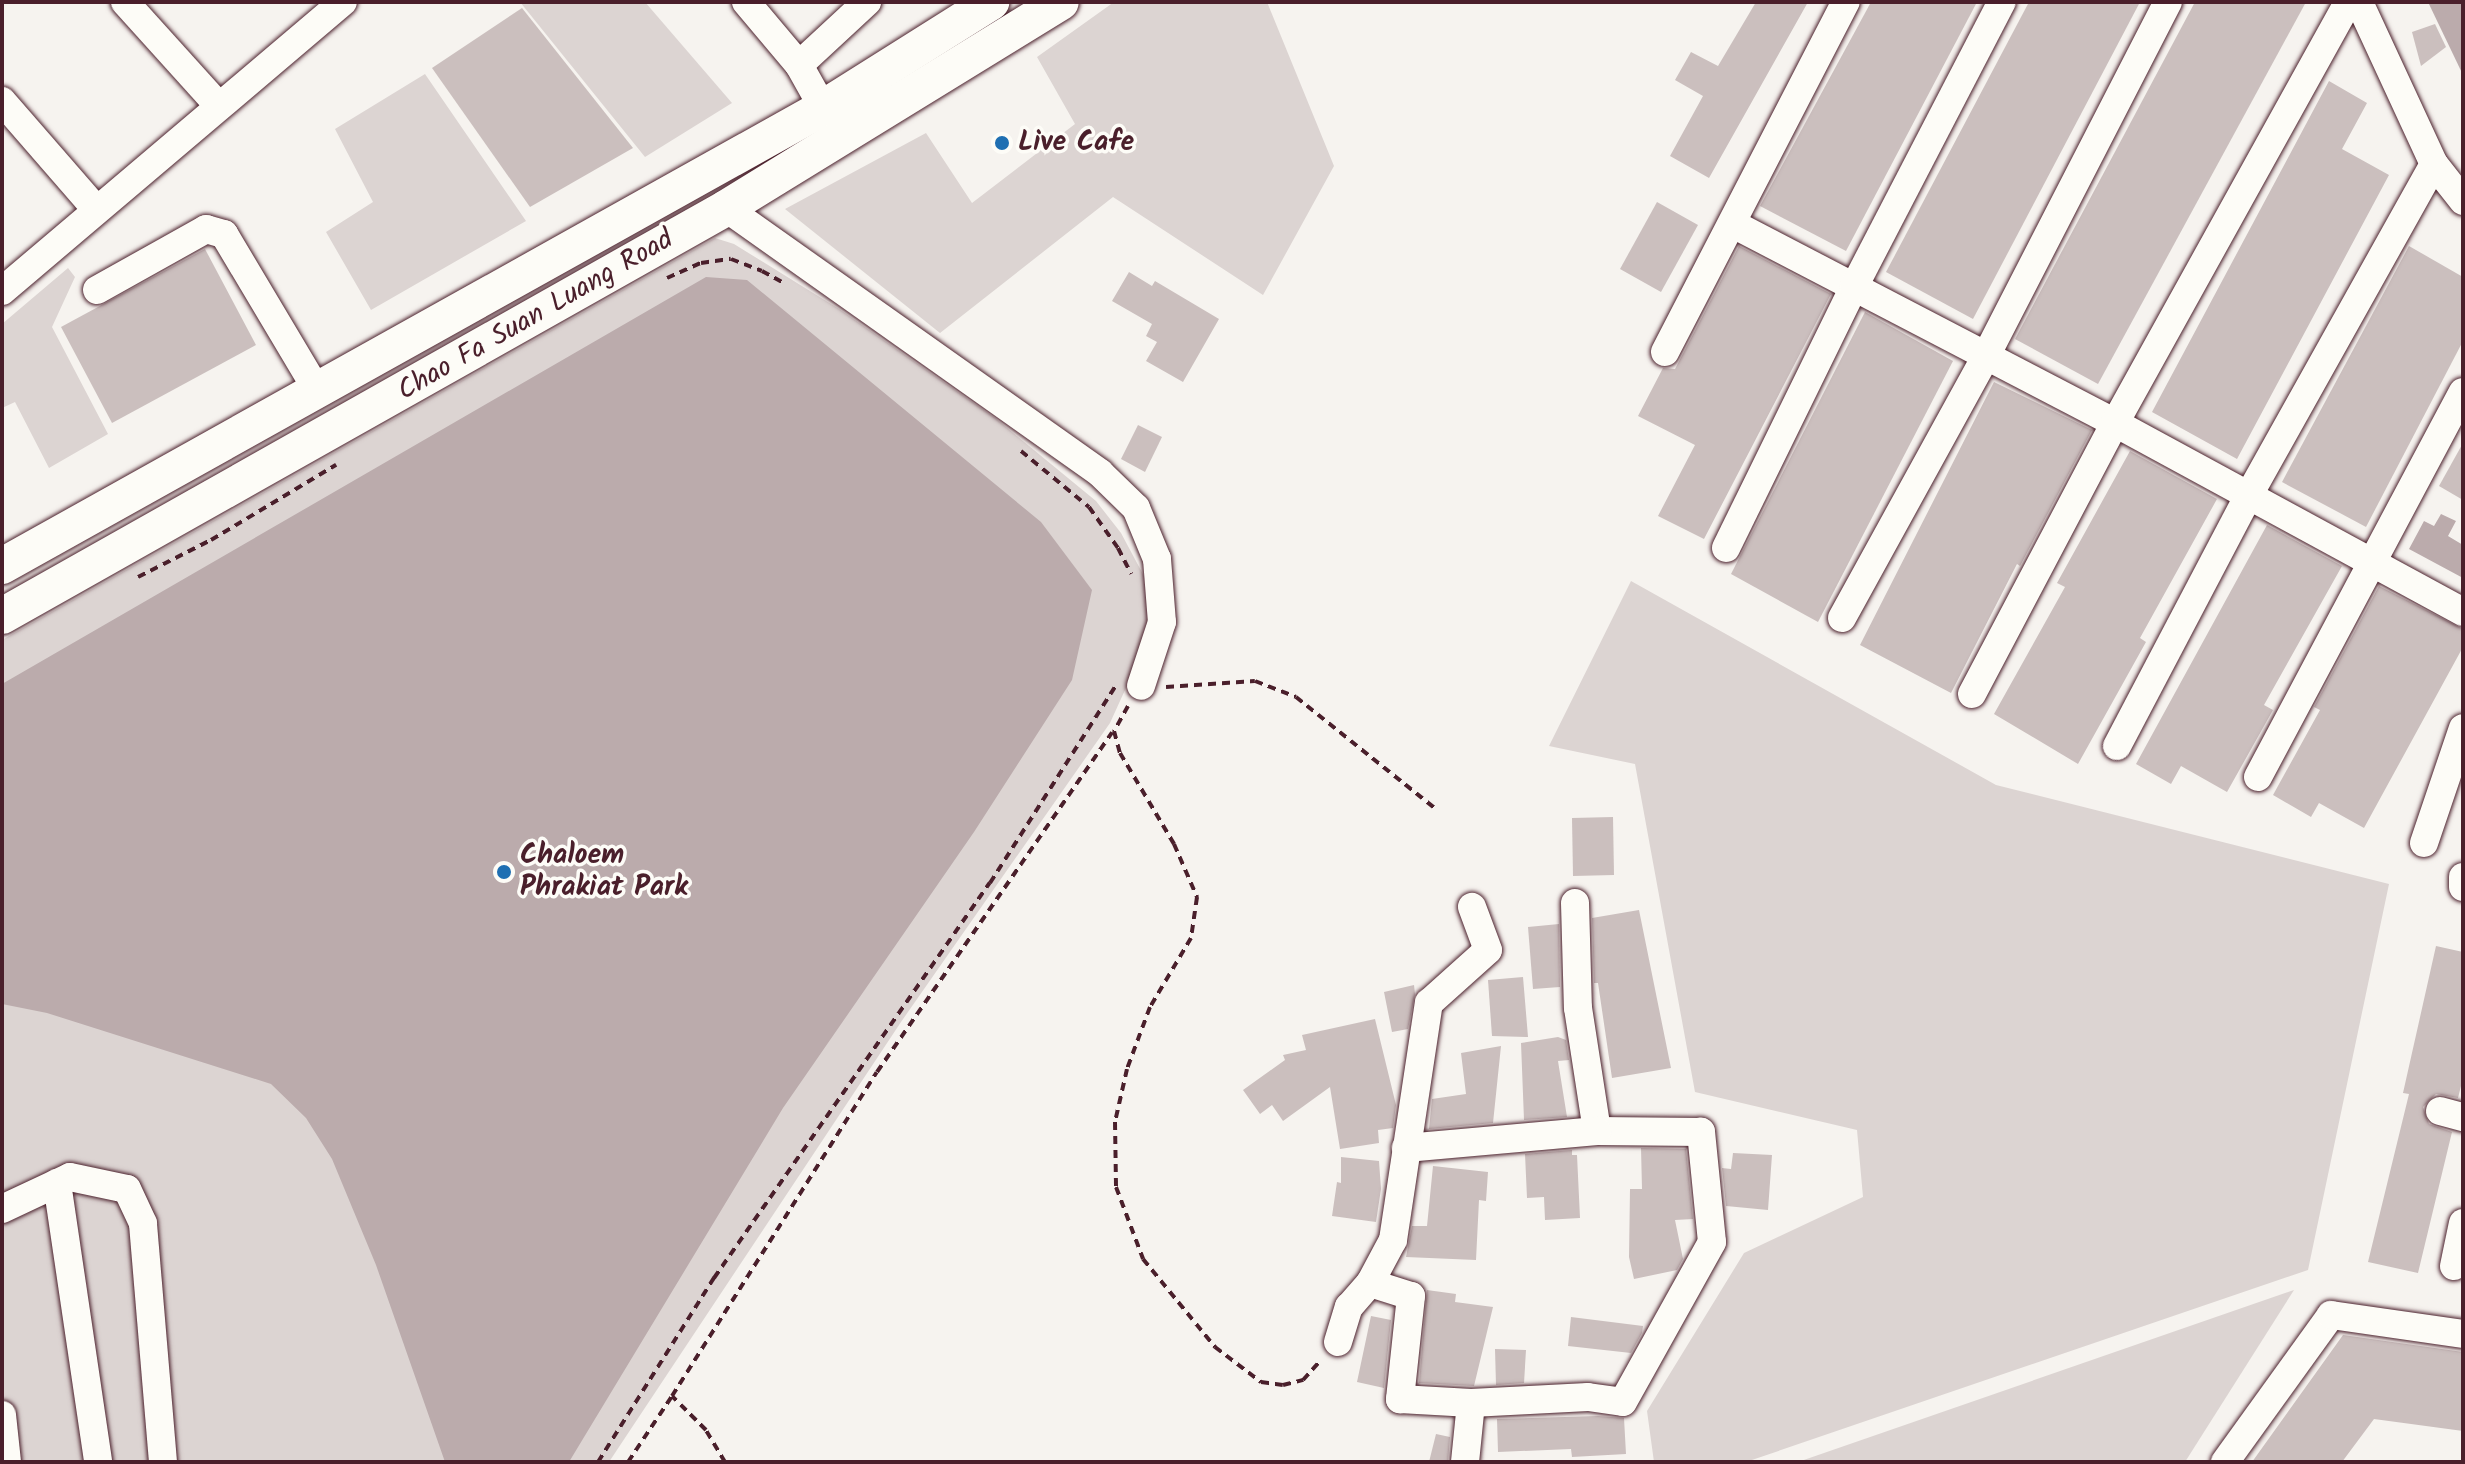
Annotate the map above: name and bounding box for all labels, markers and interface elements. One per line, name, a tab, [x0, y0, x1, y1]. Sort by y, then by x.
place label: Live Cafe	[1018, 126, 1134, 160]
marker: Live Cafe	[993, 134, 1011, 152]
street label: Chao Fa Suan Luang Road	[392, 223, 680, 409]
place label: Chaloem Phrakiat Park	[520, 839, 688, 905]
marker: Chaloem Phrakiat Park	[495, 863, 513, 881]

